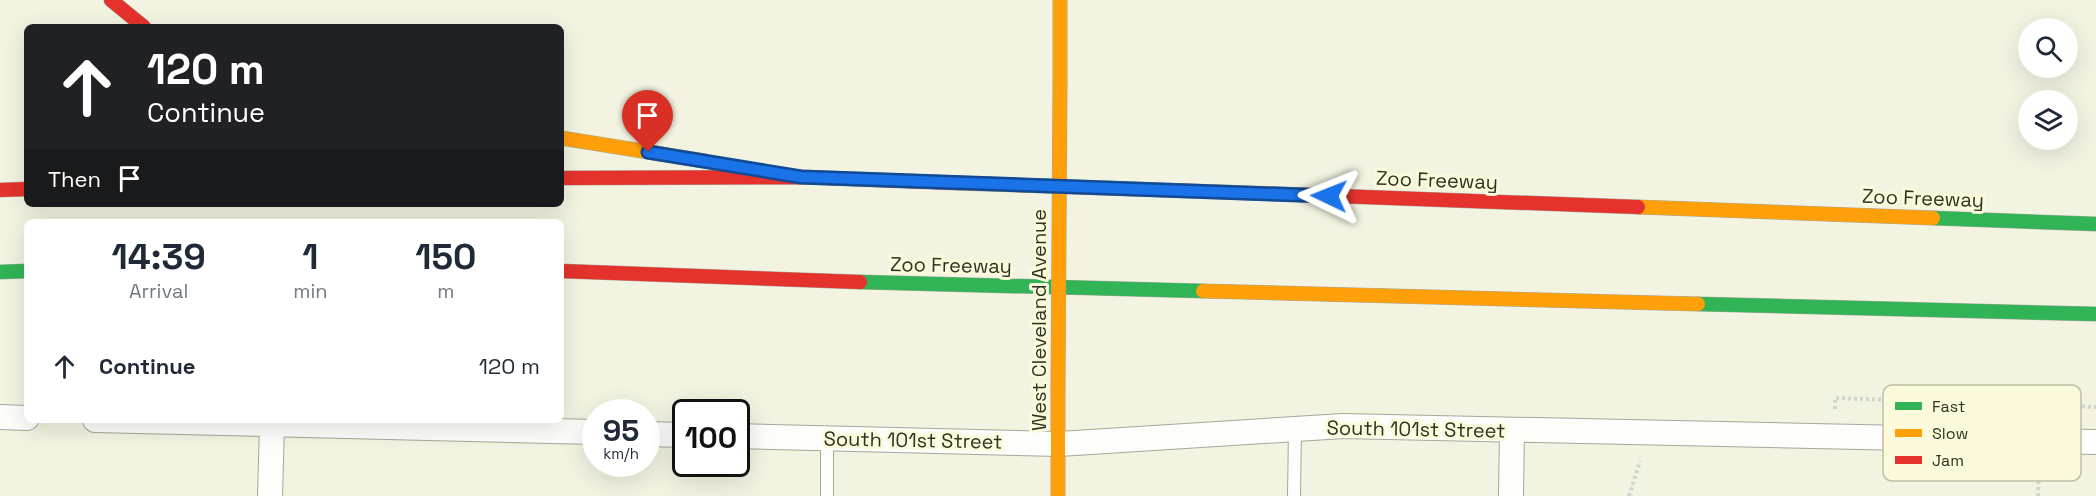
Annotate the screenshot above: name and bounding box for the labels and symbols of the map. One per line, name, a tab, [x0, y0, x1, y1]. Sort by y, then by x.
pin	[622, 90, 673, 152]
position arrow	[1297, 164, 1361, 228]
street label: Zoo Freeway	[1376, 165, 1498, 195]
street label: Zoo Freeway	[1862, 183, 1984, 213]
street label: West Cleveland Avenue	[1026, 209, 1052, 431]
street label: Zoo Freeway	[890, 251, 1012, 279]
legend	[1883, 385, 2081, 481]
text: Fast	[1932, 396, 1965, 417]
speed limit sign: 100	[672, 399, 750, 477]
street label: South 101st Street	[1326, 414, 1506, 444]
text: Slow	[1932, 423, 1968, 444]
street label: South 101st Street	[823, 425, 1003, 455]
text: Jam	[1932, 450, 1964, 471]

